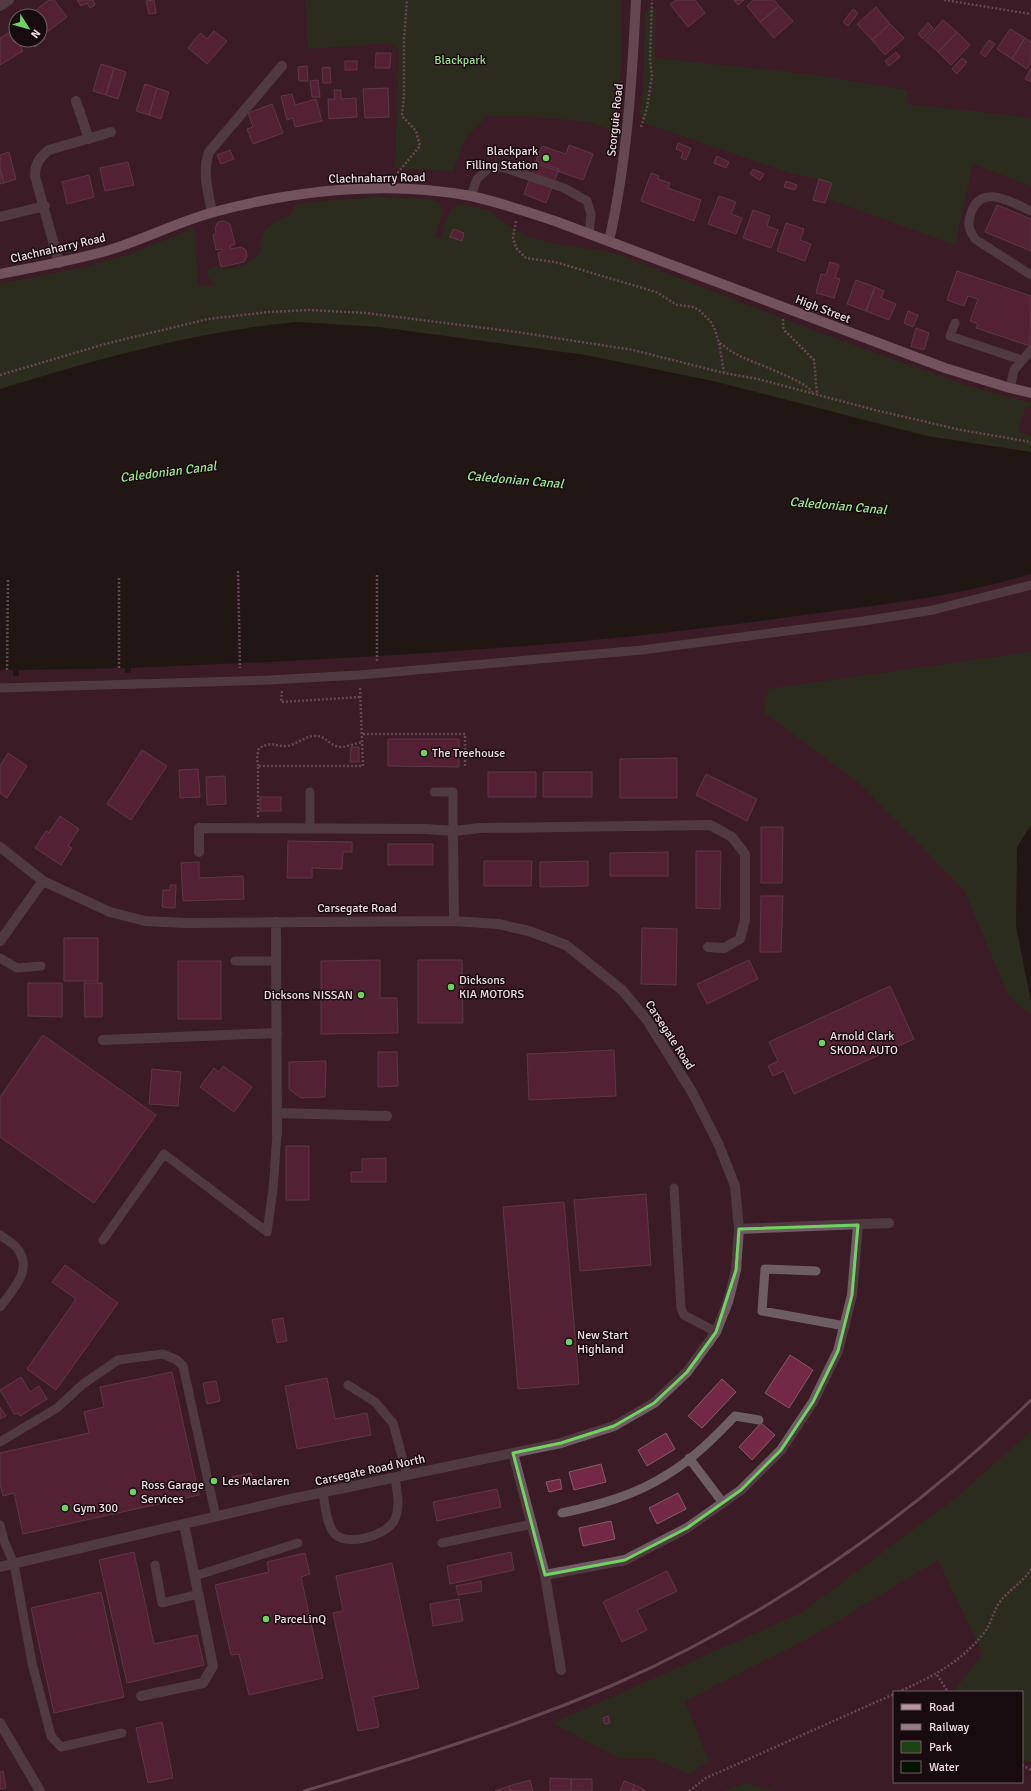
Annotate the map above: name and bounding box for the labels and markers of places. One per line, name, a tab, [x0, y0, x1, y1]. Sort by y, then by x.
place label: Blackpark Filling Station	[466, 144, 538, 173]
marker: Blackpark Filling Station	[541, 153, 551, 163]
place label: The Treehouse	[432, 746, 505, 761]
marker: The Treehouse	[419, 748, 429, 758]
place label: Dicksons KIA MOTORS	[459, 973, 525, 1002]
marker: Dicksons KIA MOTORS	[446, 982, 456, 992]
place label: Dicksons NISSAN	[264, 988, 353, 1003]
marker: Dicksons NISSAN	[356, 990, 366, 1000]
place label: Arnold Clark SKODA AUTO	[830, 1029, 898, 1058]
marker: Arnold Clark SKODA AUTO	[817, 1038, 827, 1048]
place label: New Start Highland	[577, 1328, 628, 1357]
marker: New Start Highland	[564, 1337, 574, 1347]
place label: Les Maclaren	[222, 1474, 290, 1489]
marker: Les Maclaren	[209, 1476, 219, 1486]
place label: Ross Garage Services	[141, 1478, 204, 1507]
marker: Ross Garage Services	[128, 1487, 138, 1497]
place label: Gym 300	[73, 1501, 118, 1516]
marker: Gym 300	[60, 1503, 70, 1513]
place label: ParceLinQ	[274, 1612, 326, 1627]
marker: ParceLinQ	[261, 1614, 271, 1624]

